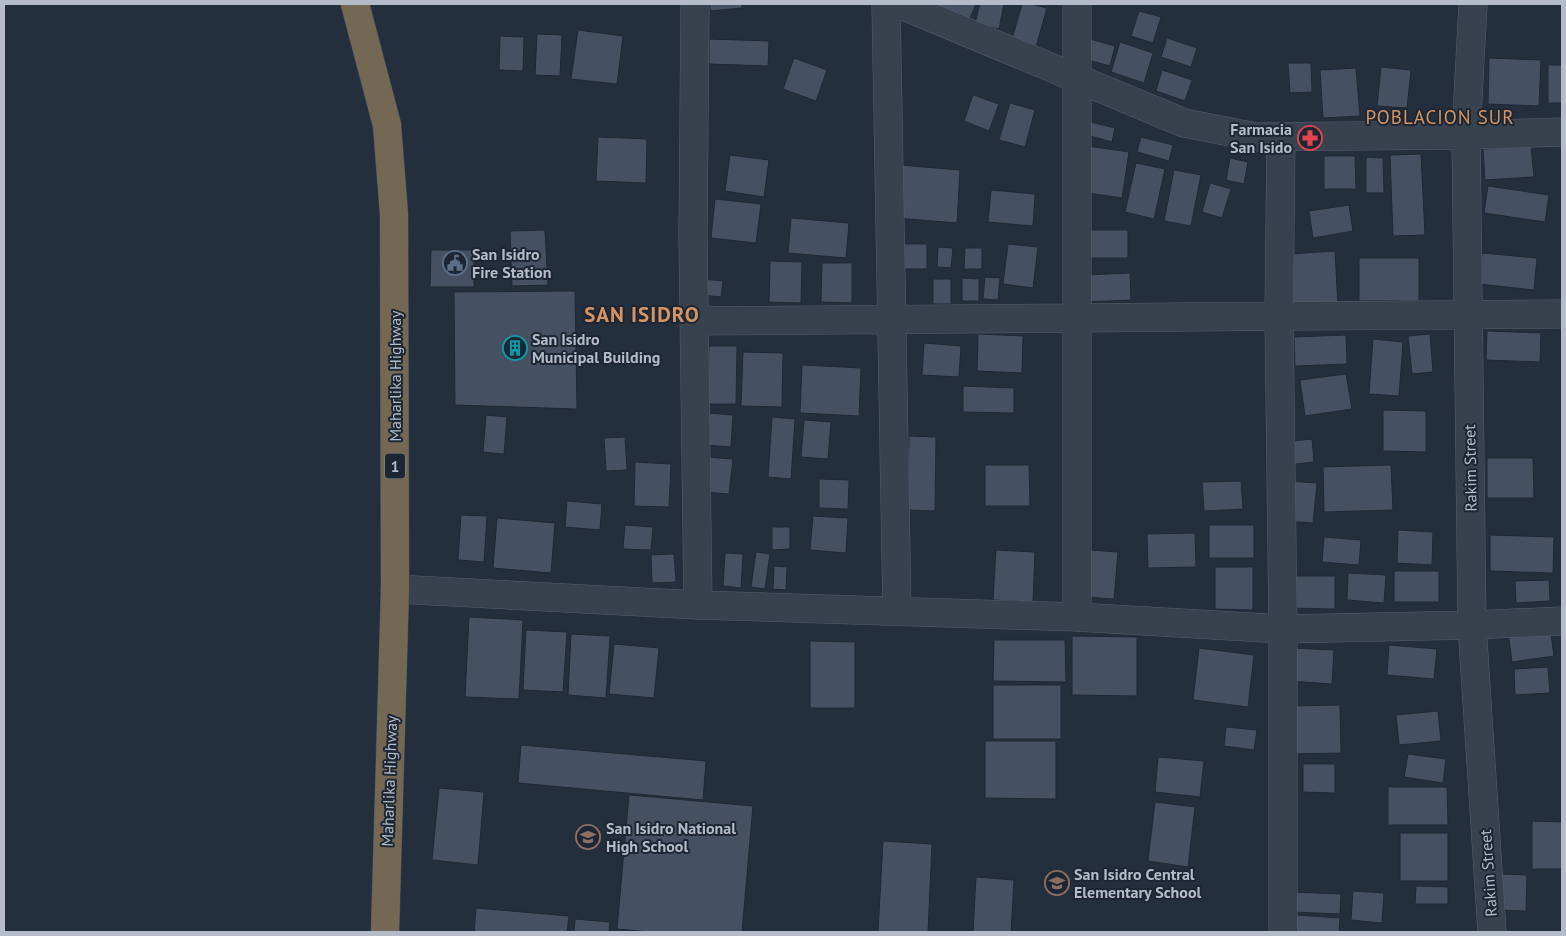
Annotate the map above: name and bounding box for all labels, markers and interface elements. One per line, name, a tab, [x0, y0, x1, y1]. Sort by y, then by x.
district label: POBLACION SUR	[1366, 105, 1514, 129]
place label: Farmacia San Isido	[1230, 119, 1292, 157]
pharmacy icon: Farmacia San Isido	[1297, 125, 1323, 151]
place label: San Isidro Fire Station	[472, 244, 551, 282]
public building icon: San Isidro Fire Station	[442, 250, 468, 276]
district label: SAN ISIDRO	[584, 301, 700, 328]
street label: Maharlika Highway	[385, 310, 405, 442]
place label: San Isidro Municipal Building	[532, 329, 660, 367]
building icon: San Isidro Municipal Building	[502, 335, 528, 361]
street label: Rakim Street	[1459, 424, 1481, 512]
road number: 1	[385, 454, 405, 478]
street label: Maharlika Highway	[377, 715, 401, 847]
place label: San Isidro National High School	[606, 818, 736, 856]
school or university icon: San Isidro National High School	[575, 824, 601, 850]
street label: Rakim Street	[1475, 828, 1501, 917]
place label: San Isidro Central Elementary School	[1074, 864, 1201, 902]
school or university icon: San Isidro Central Elementary School	[1044, 870, 1070, 896]

